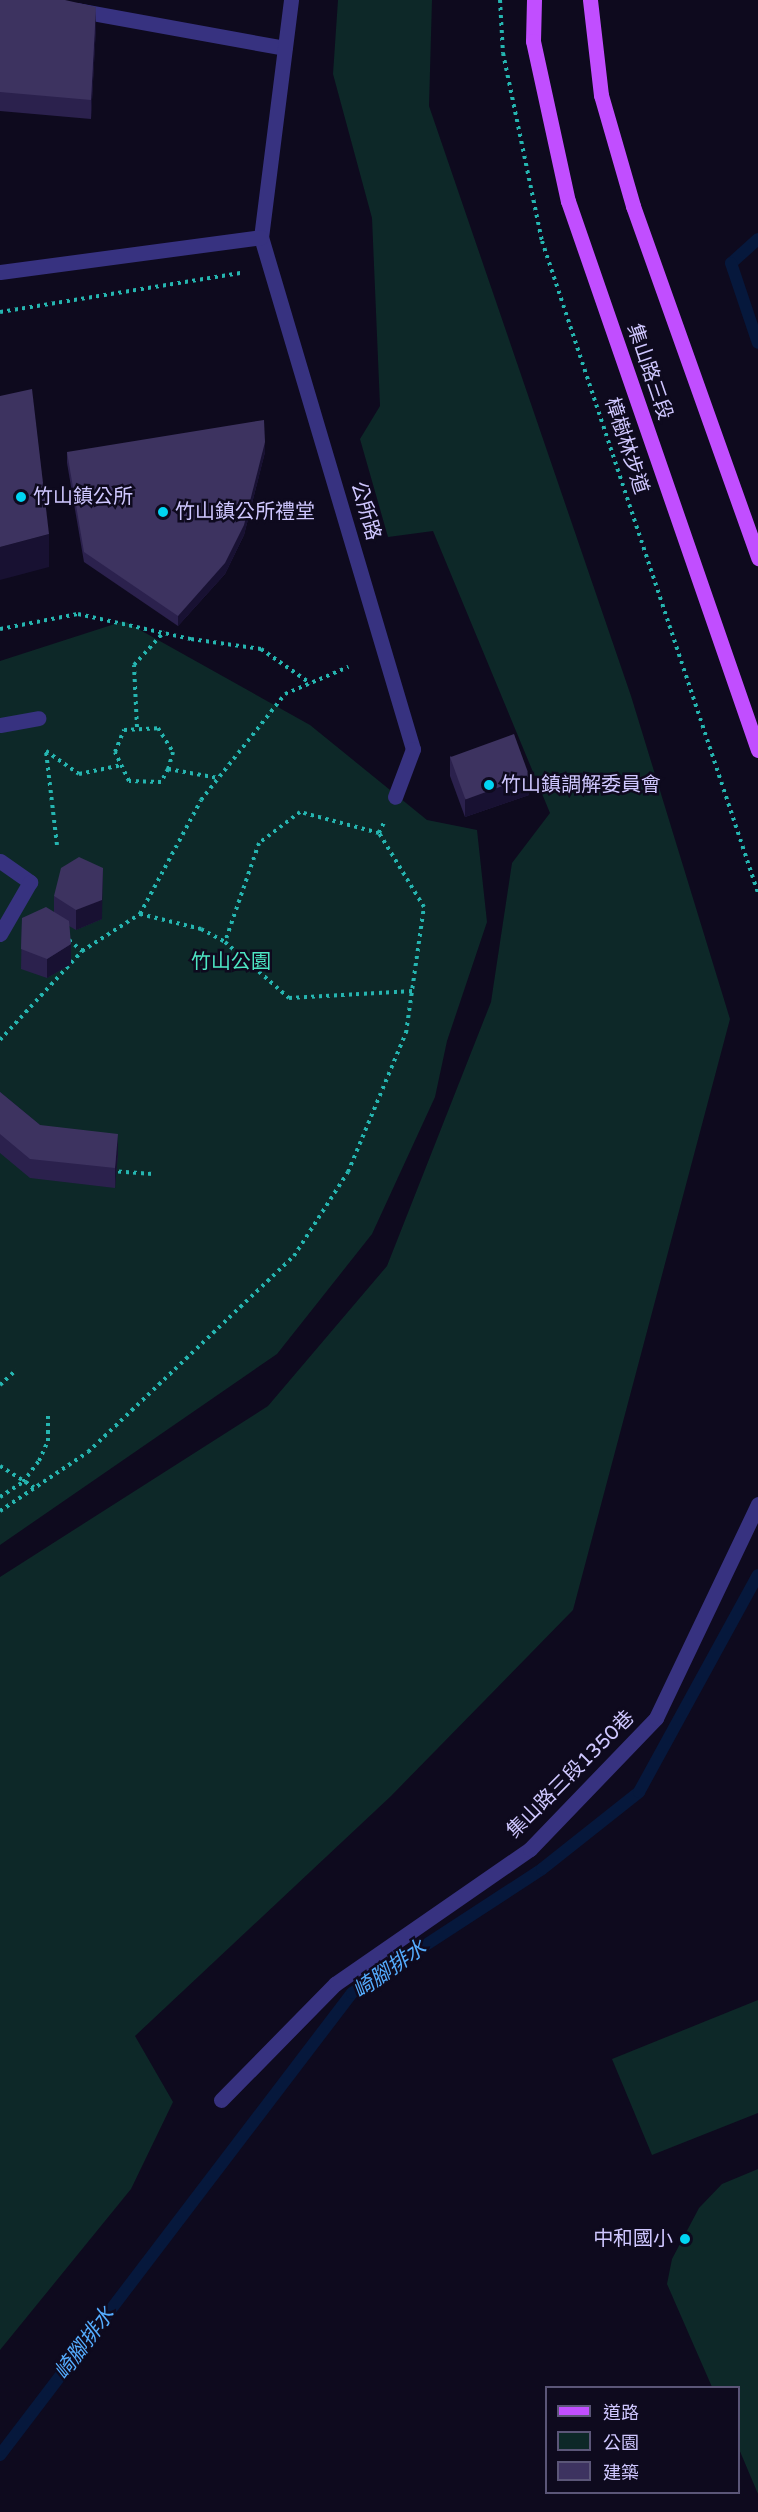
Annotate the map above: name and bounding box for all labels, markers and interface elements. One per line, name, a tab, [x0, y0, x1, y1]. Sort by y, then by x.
street label: 集山路三段	[621, 321, 677, 423]
street label: 樟樹林步道	[599, 395, 653, 497]
street label: 公所路	[345, 479, 385, 543]
place label: 竹山鎮公所	[33, 485, 133, 509]
marker: 竹山鎮公所	[14, 490, 28, 504]
place label: 竹山鎮公所禮堂	[175, 500, 315, 524]
marker: 竹山鎮公所禮堂	[156, 505, 170, 519]
place label: 竹山鎮調解委員會	[501, 773, 661, 797]
marker: 竹山鎮調解委員會	[482, 778, 496, 792]
park label: 竹山公園	[191, 950, 271, 974]
street label: 集山路三段1350巷	[502, 1706, 640, 1844]
water label: 崎腳排水	[348, 1936, 432, 2004]
place label: 中和國小	[593, 2227, 673, 2251]
marker: 中和國小	[678, 2232, 692, 2246]
water label: 崎腳排水	[50, 2303, 120, 2385]
legend	[545, 2386, 740, 2494]
text: 道路	[603, 2402, 639, 2424]
text: 公園	[603, 2432, 639, 2454]
text: 建築	[603, 2462, 639, 2484]

